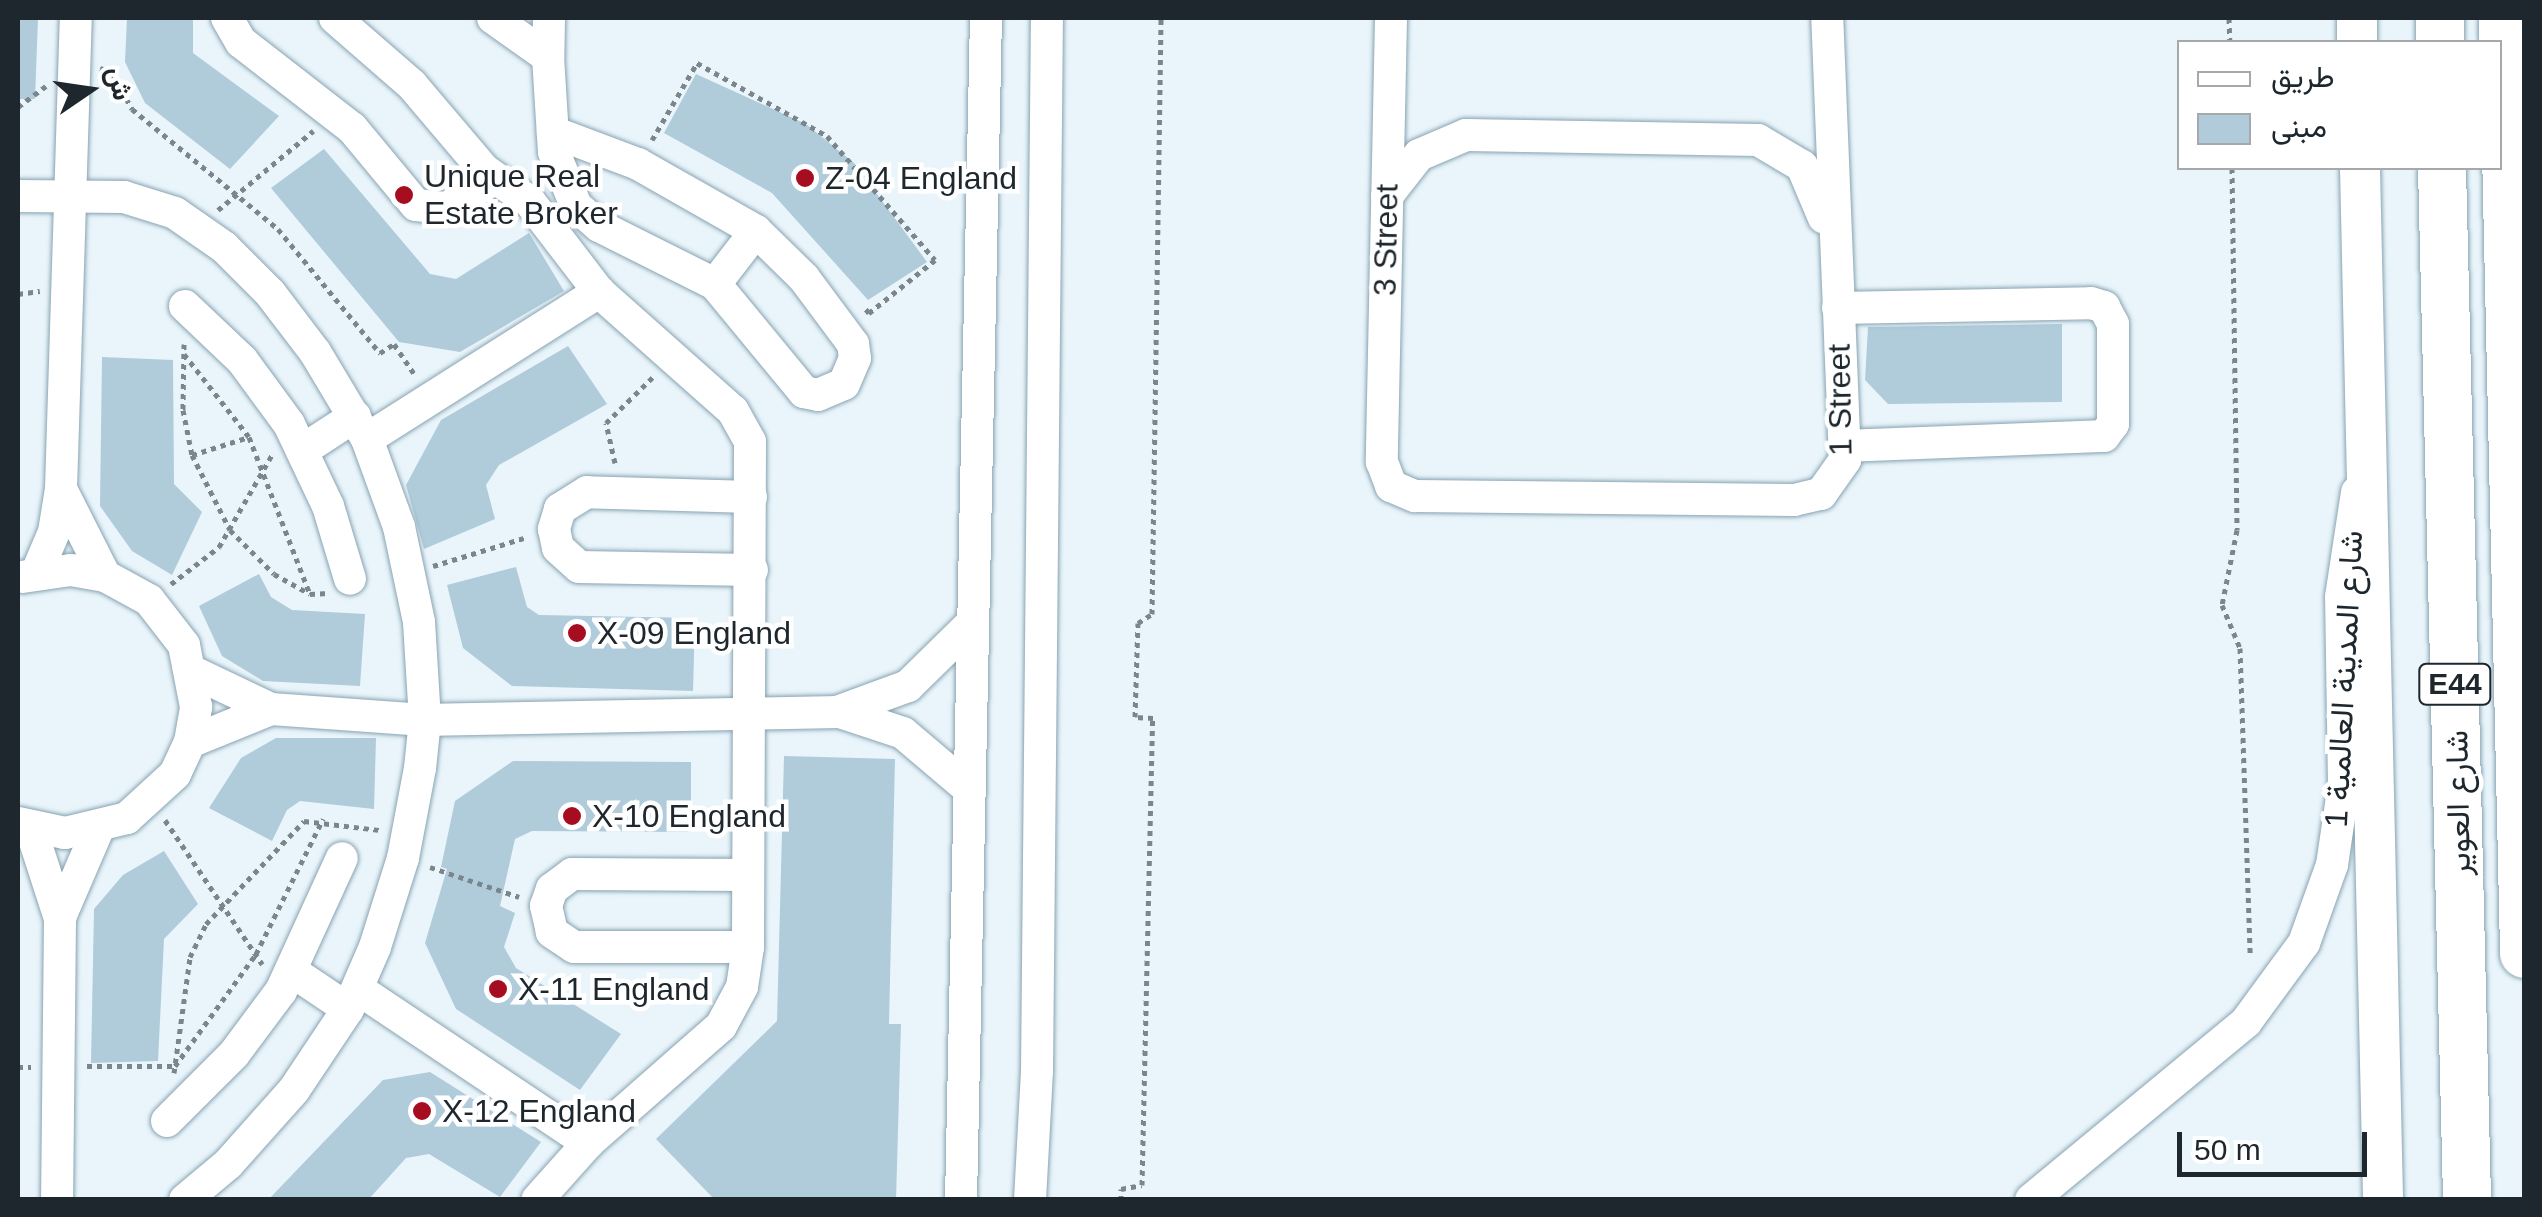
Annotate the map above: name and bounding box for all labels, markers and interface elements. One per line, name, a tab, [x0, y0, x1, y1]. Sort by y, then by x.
north arrow	[40, 40, 140, 140]
legend	[2177, 40, 2502, 170]
text: طريق	[2271, 60, 2335, 93]
text: ش	[101, 63, 139, 103]
text: مبنى	[2271, 110, 2327, 143]
place label: Unique Real Estate Broker	[424, 158, 618, 233]
place label: Z-04 England	[825, 159, 1017, 197]
marker: Z-04 England	[794, 167, 816, 189]
marker: Unique Real Estate Broker	[393, 184, 415, 206]
street label: 3 Street	[1366, 184, 1406, 296]
street label: 1 Street	[1820, 344, 1860, 456]
street label: شارع المدينة العالمية 1	[2317, 530, 2371, 828]
place label: X-09 England	[597, 614, 791, 652]
marker: X-09 England	[566, 622, 588, 644]
road number: E44	[2418, 659, 2492, 709]
street label: شارع العوير	[2438, 730, 2478, 876]
place label: X-10 England	[592, 797, 786, 835]
marker: X-10 England	[561, 805, 583, 827]
place label: X-11 England	[518, 970, 710, 1008]
marker: X-11 England	[487, 978, 509, 1000]
place label: X-12 England	[442, 1092, 636, 1130]
marker: X-12 England	[411, 1100, 433, 1122]
scale bar	[2182, 1112, 2372, 1174]
text: 50 m	[2194, 1133, 2261, 1166]

